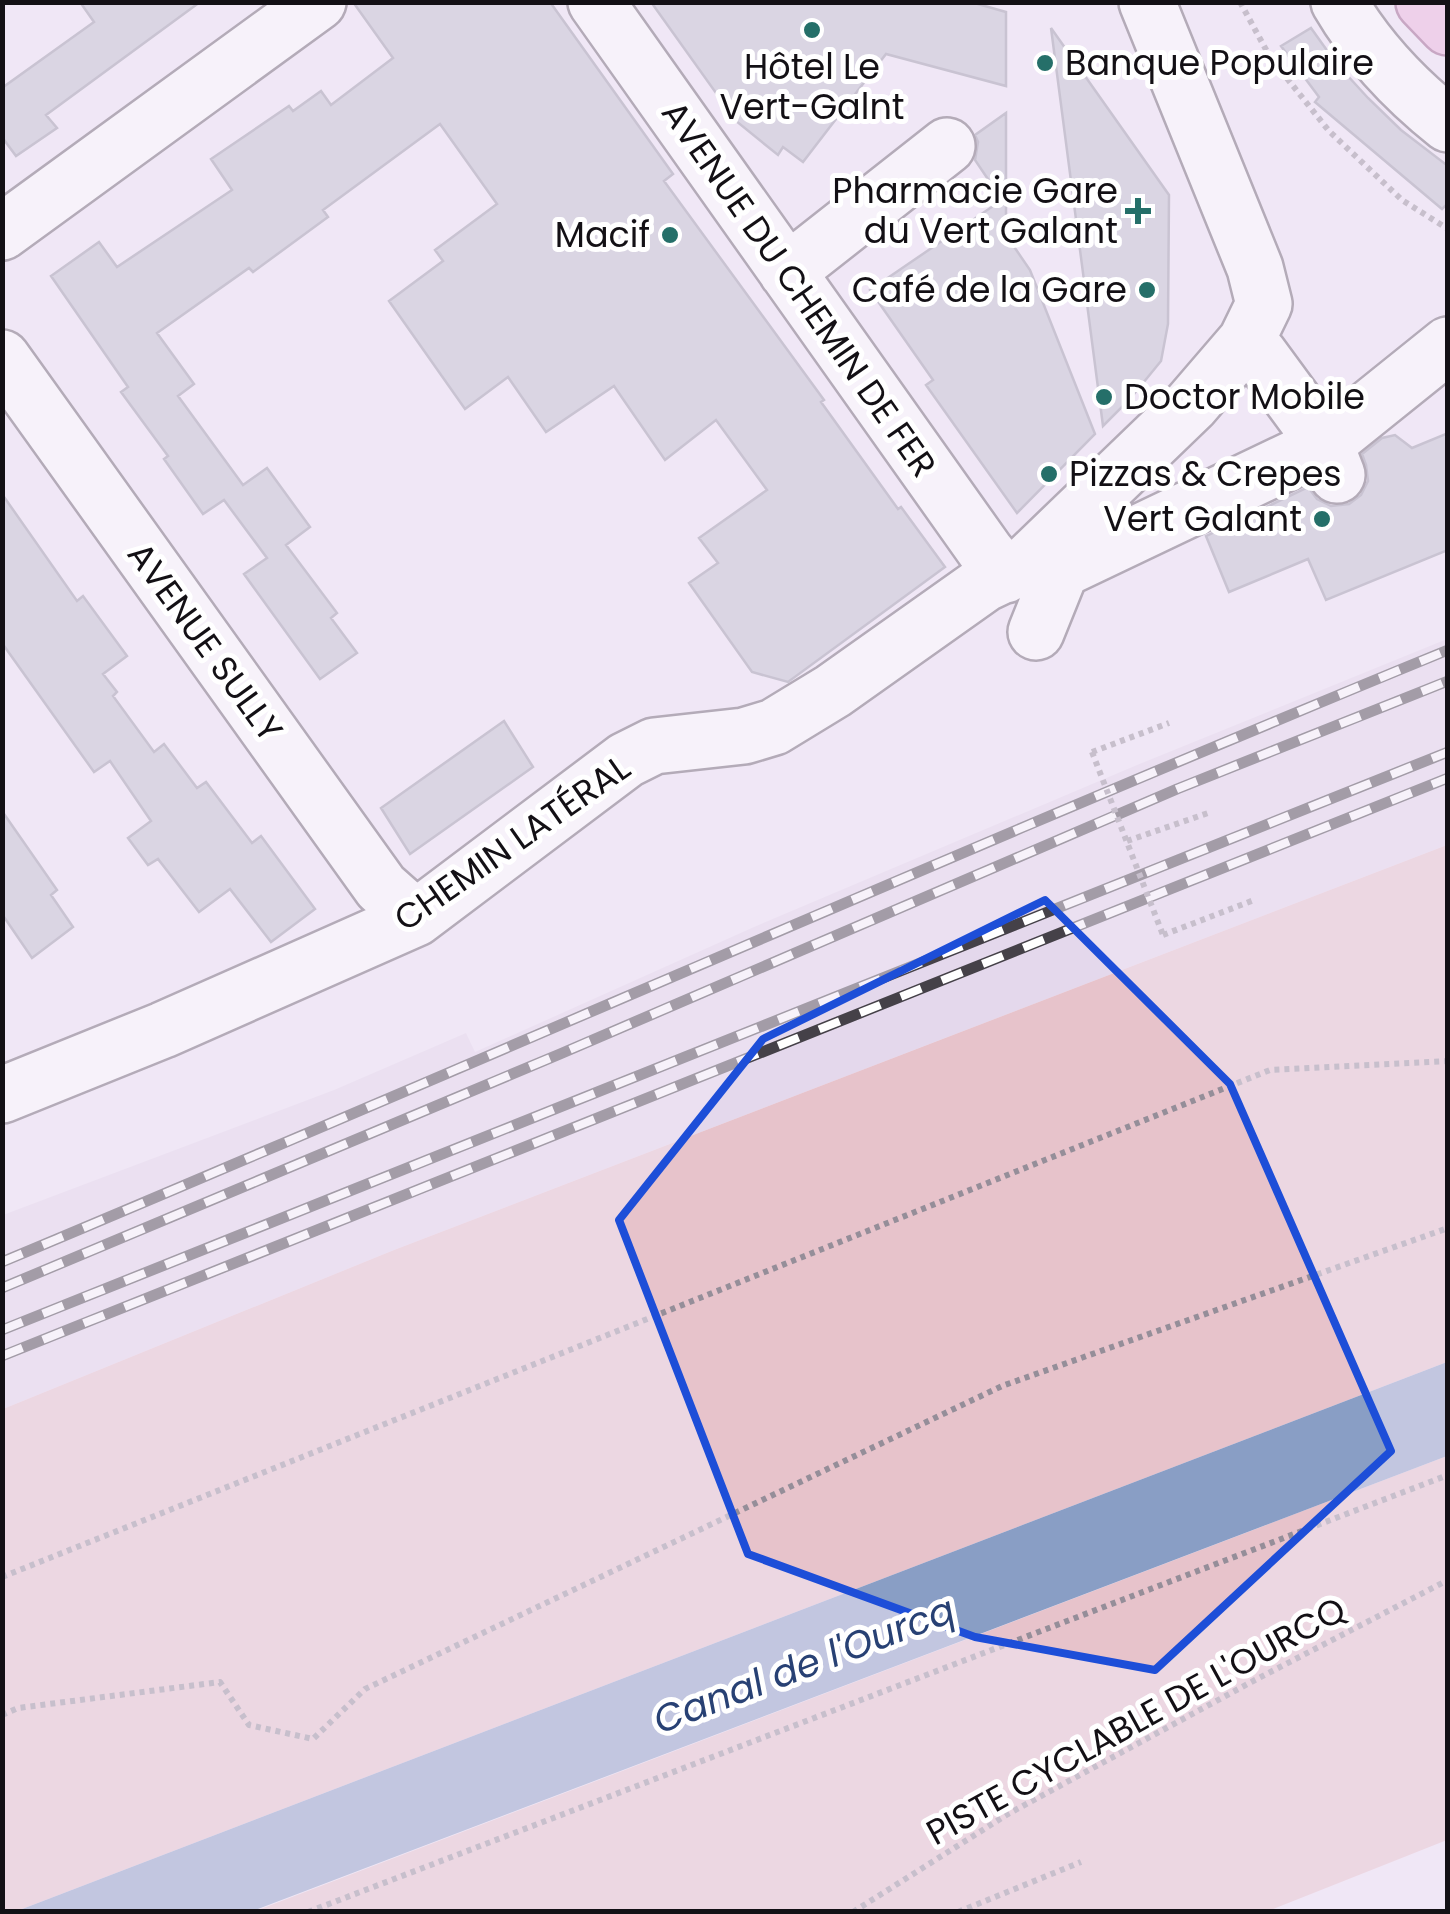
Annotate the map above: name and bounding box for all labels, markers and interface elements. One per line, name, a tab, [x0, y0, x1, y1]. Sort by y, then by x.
marker: Hôtel Le Vert-Galnt	[801, 19, 823, 41]
place label: Banque Populaire	[1065, 38, 1374, 87]
place label: Hôtel Le Vert-Galnt	[719, 42, 905, 131]
marker: Banque Populaire	[1034, 52, 1056, 74]
street label: AVENUE DU CHEMIN DE FER	[650, 91, 948, 487]
place label: Pharmacie Gare du Vert Galant	[832, 166, 1118, 255]
marker: Pharmacie Gare du Vert Galant	[1127, 200, 1149, 222]
place label: Macif	[555, 210, 650, 259]
marker: Macif	[659, 224, 681, 246]
place label: Café de la Gare	[852, 265, 1127, 314]
marker: Café de la Gare	[1136, 279, 1158, 301]
place label: Doctor Mobile	[1124, 372, 1365, 421]
marker: Doctor Mobile	[1093, 386, 1115, 408]
place label: Pizzas & Crepes	[1069, 449, 1342, 498]
marker: Pizzas & Crepes	[1038, 463, 1060, 485]
place label: Vert Galant	[1103, 494, 1302, 543]
marker: Vert Galant	[1311, 508, 1333, 530]
street label: AVENUE SULLY	[116, 532, 294, 751]
street label: CHEMIN LATÉRAL	[384, 743, 639, 942]
water label: Canal de l'Ourcq	[646, 1583, 962, 1746]
street label: PISTE CYCLABLE DE L'OURCQ	[917, 1585, 1354, 1857]

